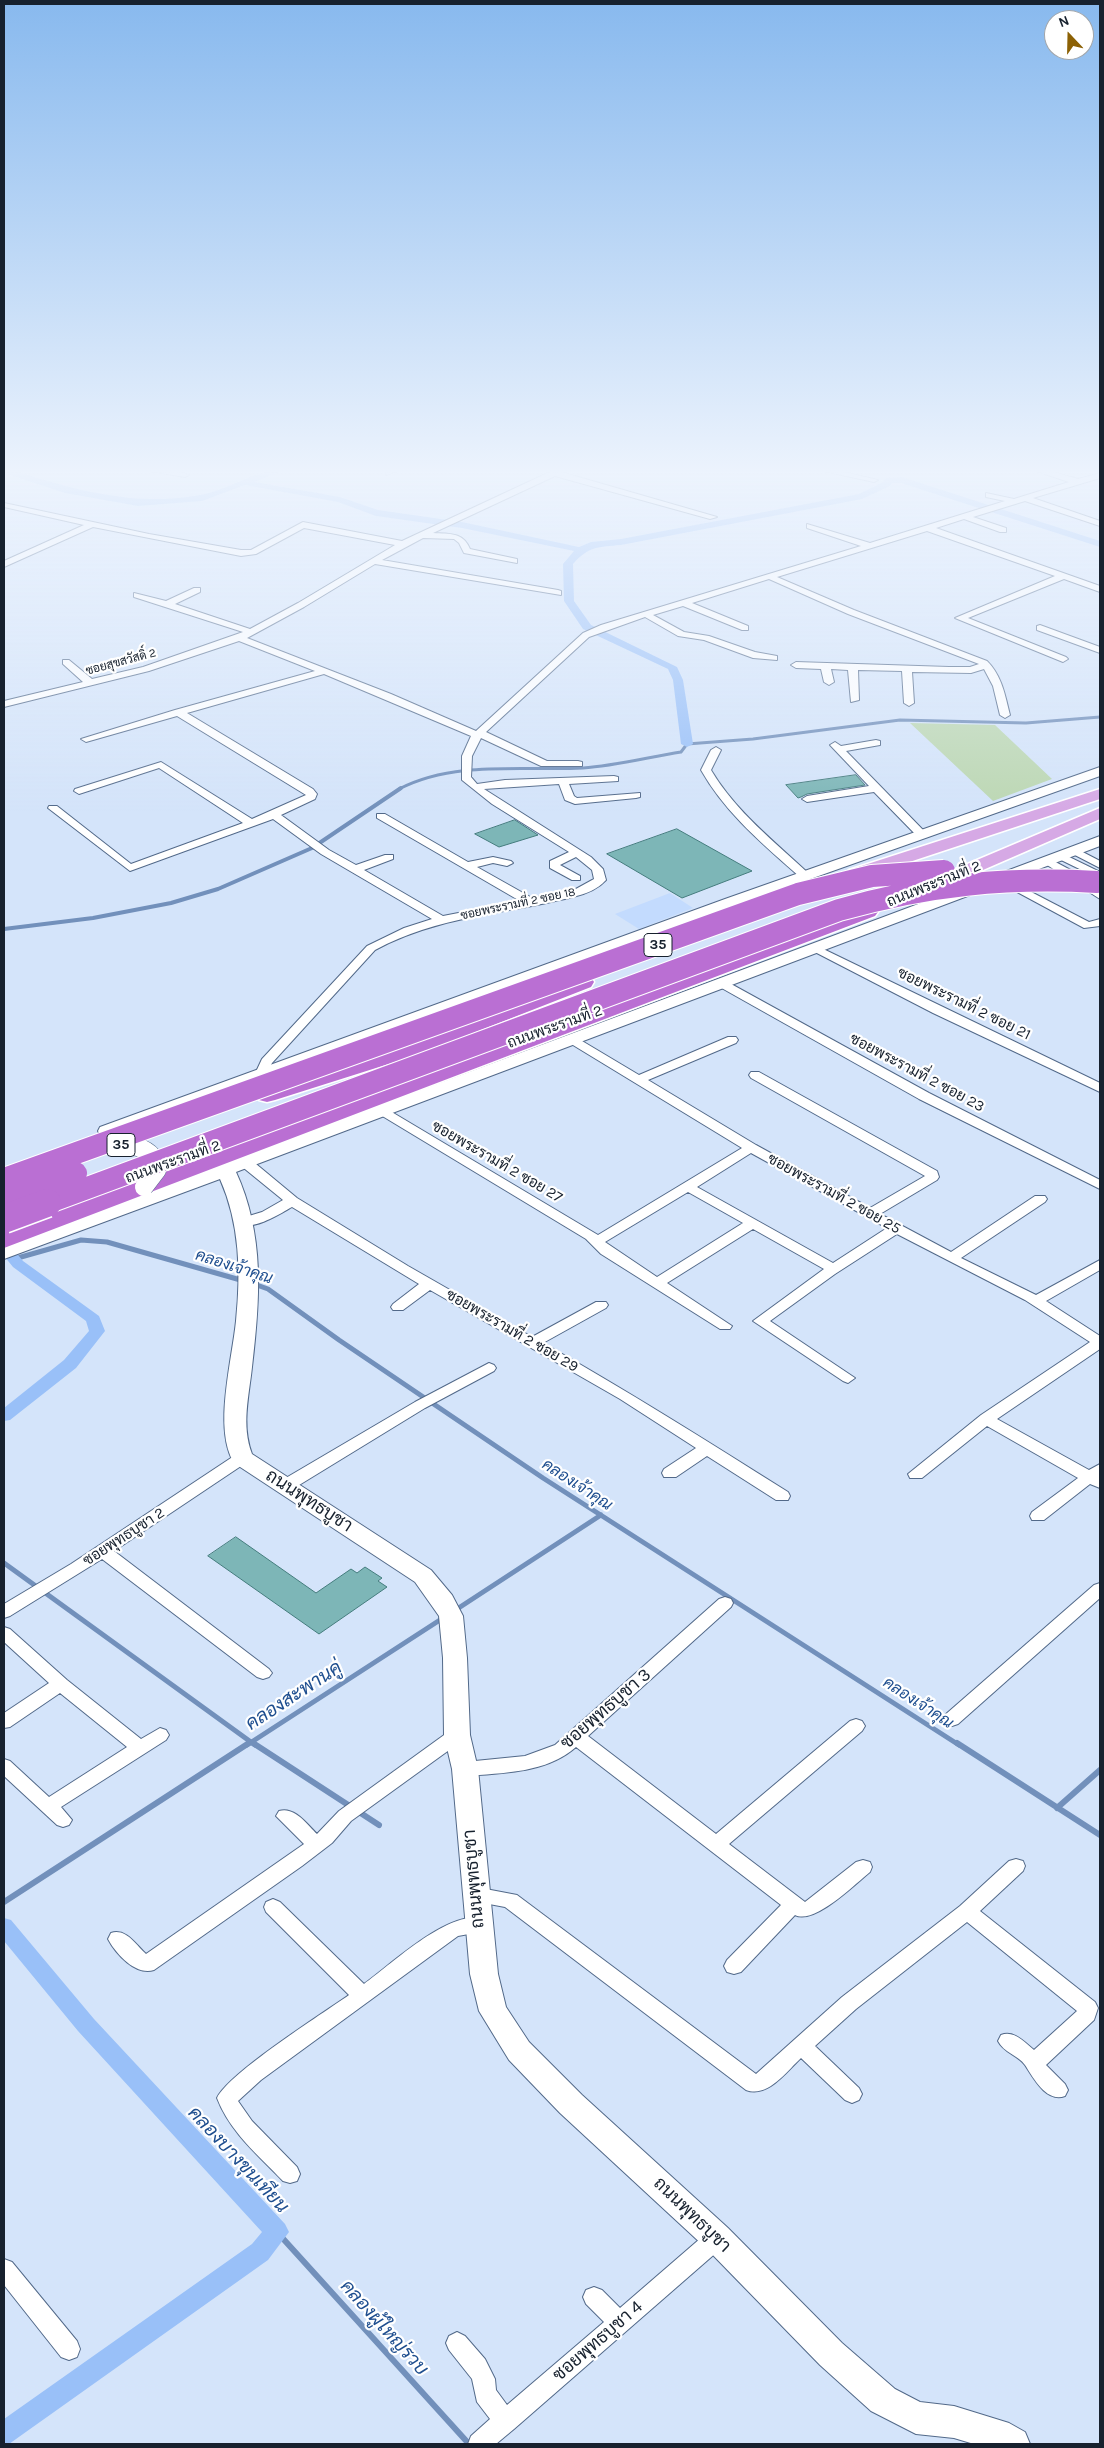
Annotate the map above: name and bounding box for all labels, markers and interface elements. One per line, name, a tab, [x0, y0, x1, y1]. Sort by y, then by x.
north arrow	[1044, 10, 1094, 60]
text: N	[1056, 12, 1072, 31]
street label: ซอยสุขสวัสดิ์ 2	[84, 646, 158, 678]
street label: ถนนพระรามที่ 2	[884, 857, 984, 911]
street label: ซอยพระรามที่ 2 ซอย 18	[459, 885, 577, 923]
road number: 35	[644, 934, 672, 956]
street label: ซอยพระรามที่ 2 ซอย 21	[894, 964, 1034, 1044]
street label: ถนนพระรามที่ 2	[505, 1001, 605, 1053]
street label: ซอยพระรามที่ 2 ซอย 23	[847, 1030, 987, 1116]
street label: ซอยพระรามที่ 2 ซอย 27	[428, 1117, 566, 1207]
road number: 35	[107, 1134, 135, 1156]
street label: ถนนพระรามที่ 2	[123, 1136, 223, 1188]
street label: ซอยพระรามที่ 2 ซอย 25	[764, 1150, 904, 1238]
water label: คลองเจ้าคุณ	[193, 1245, 275, 1289]
street label: ซอยพระรามที่ 2 ซอย 29	[443, 1286, 581, 1376]
water label: คลองเจ้าคุณ	[538, 1455, 616, 1515]
street label: ถนนพุทธบูชา	[262, 1465, 356, 1537]
street label: ซอยพุทธบูชา 2	[80, 1504, 168, 1570]
water label: คลองสะพานคู่	[242, 1657, 346, 1735]
street label: ซอยพุทธบูชา 3	[556, 1664, 656, 1754]
water label: คลองเจ้าคุณ	[879, 1673, 957, 1733]
street label: ถนนพุทธบูชา	[459, 1829, 489, 1929]
water label: คลองบางขุนเทียน	[183, 2102, 293, 2218]
street label: ถนนพุทธบูชา	[649, 2173, 735, 2257]
water label: คลองผู้ใหญ่รวบ	[335, 2276, 433, 2380]
street label: ซอยพุทธบูชา 4	[549, 2296, 647, 2386]

